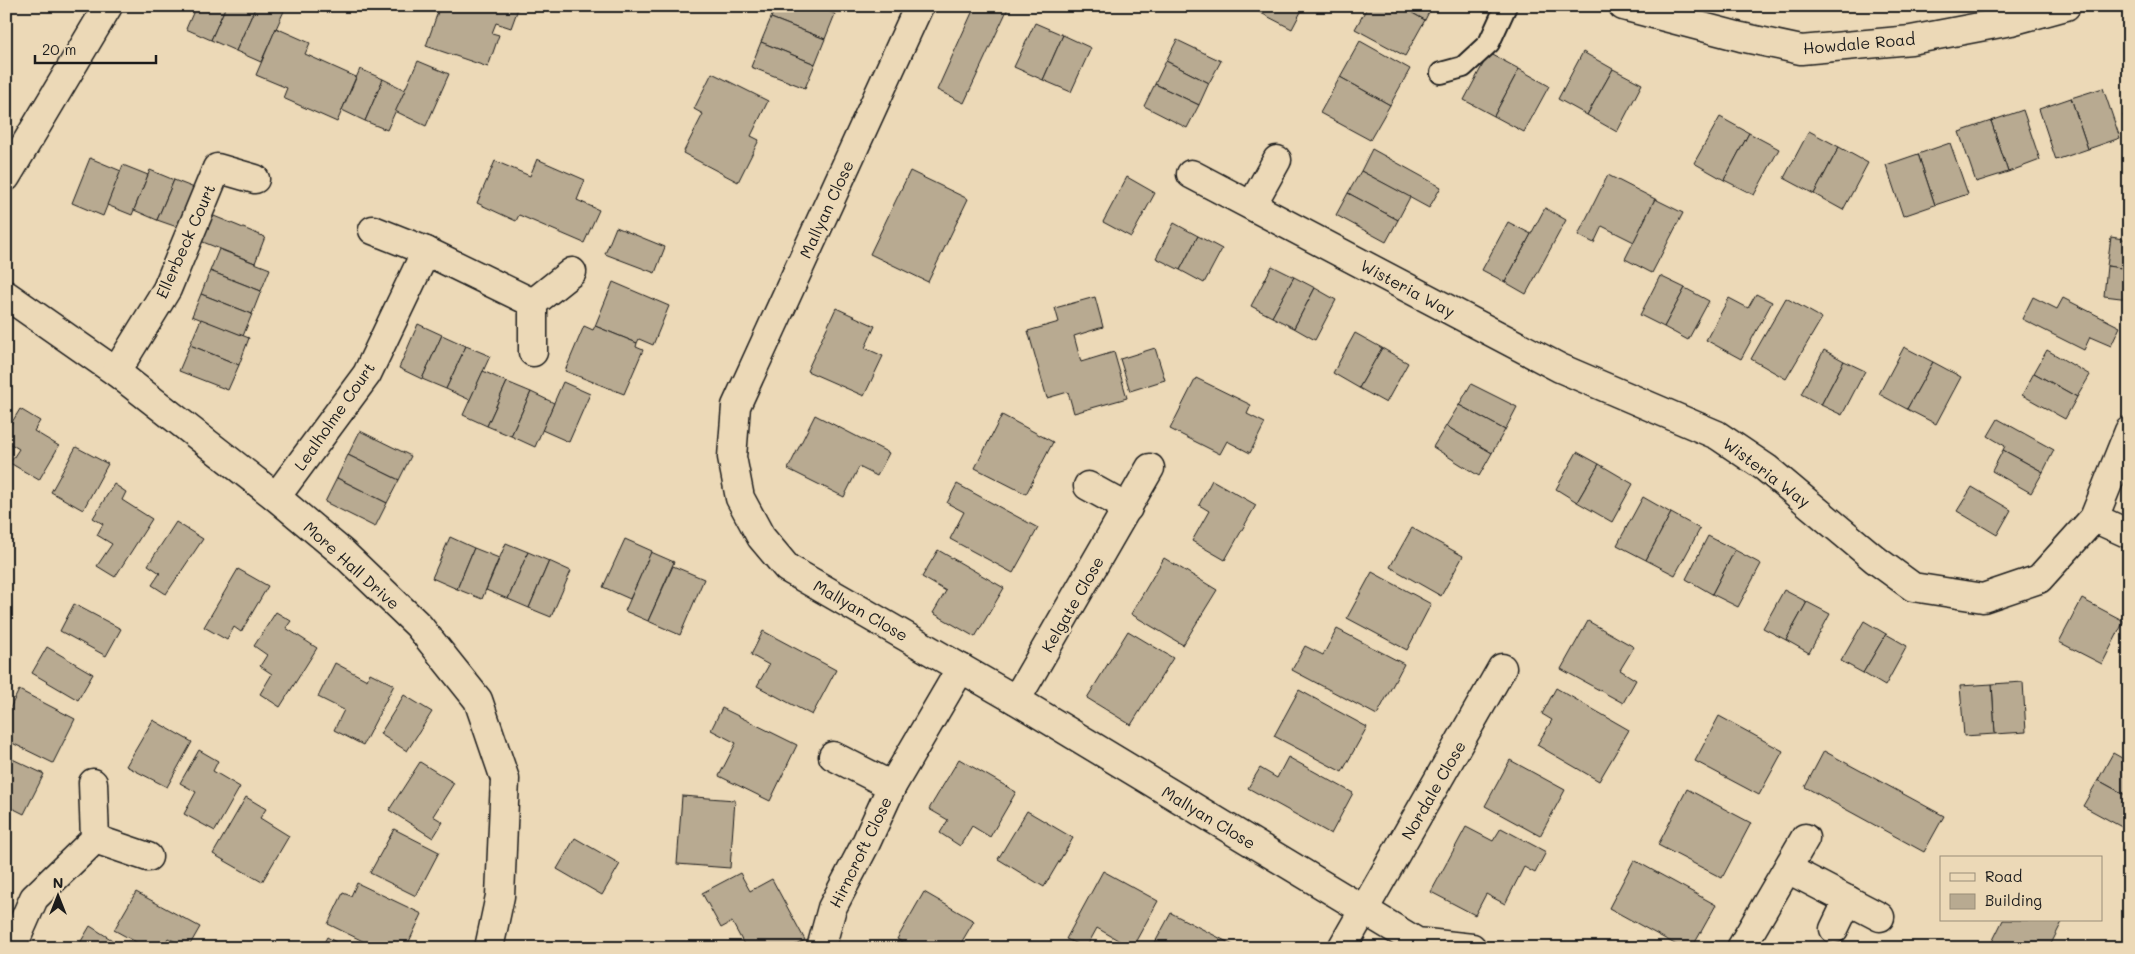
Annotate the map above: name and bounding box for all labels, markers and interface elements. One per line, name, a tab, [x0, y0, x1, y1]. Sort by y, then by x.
street label: Howdale Road	[1802, 28, 1916, 58]
scale bar	[35, 32, 156, 64]
text: 20 m	[42, 39, 76, 59]
street label: Mallyan Close	[794, 157, 858, 261]
street label: Ellerbeck Court	[150, 181, 220, 301]
street label: Wisteria Way	[1357, 254, 1459, 322]
street label: Lealholme Court	[289, 358, 379, 474]
street label: Wisteria Way	[1719, 432, 1815, 512]
street label: More Hall Drive	[300, 516, 404, 614]
street label: Kelgate Close	[1036, 552, 1108, 656]
street label: Mallyan Close	[810, 574, 912, 646]
street label: Nordale Close	[1396, 737, 1470, 843]
street label: Mallyan Close	[1158, 781, 1260, 853]
street label: Hirncroft Close	[824, 793, 896, 911]
legend	[1940, 856, 2102, 922]
text: Road	[1985, 866, 2022, 886]
north arrow	[32, 872, 82, 922]
text: N	[53, 873, 63, 892]
text: Building	[1985, 890, 2042, 910]

